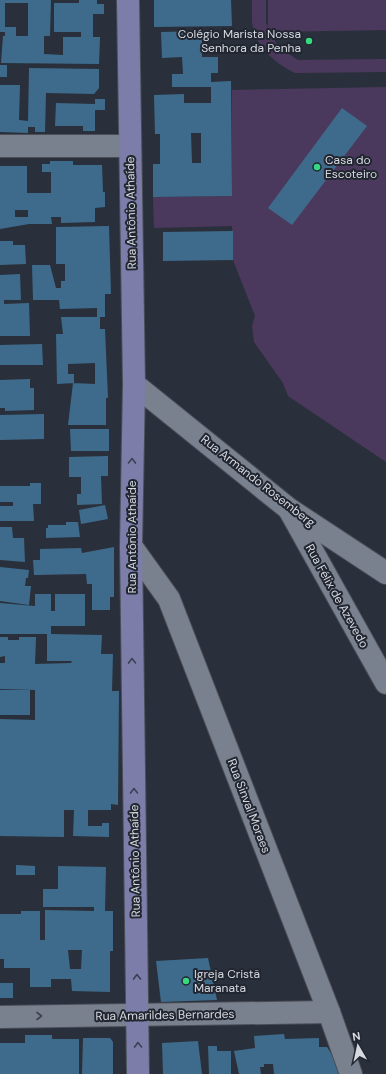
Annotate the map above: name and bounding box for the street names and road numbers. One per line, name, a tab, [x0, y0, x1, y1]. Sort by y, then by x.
street label: Rua Antônio Athaíde	[122, 156, 140, 270]
street label: Rua Armando Rosemberg	[198, 431, 319, 531]
street label: Rua Antônio Athaíde	[124, 480, 140, 593]
street label: Rua Félix de Azevedo	[302, 541, 372, 651]
street label: Rua Sinval Moraes	[224, 757, 274, 855]
street label: Rua Antônio Athaíde	[126, 804, 144, 918]
street label: Rua Amarildes Bernardes	[95, 1006, 235, 1024]

